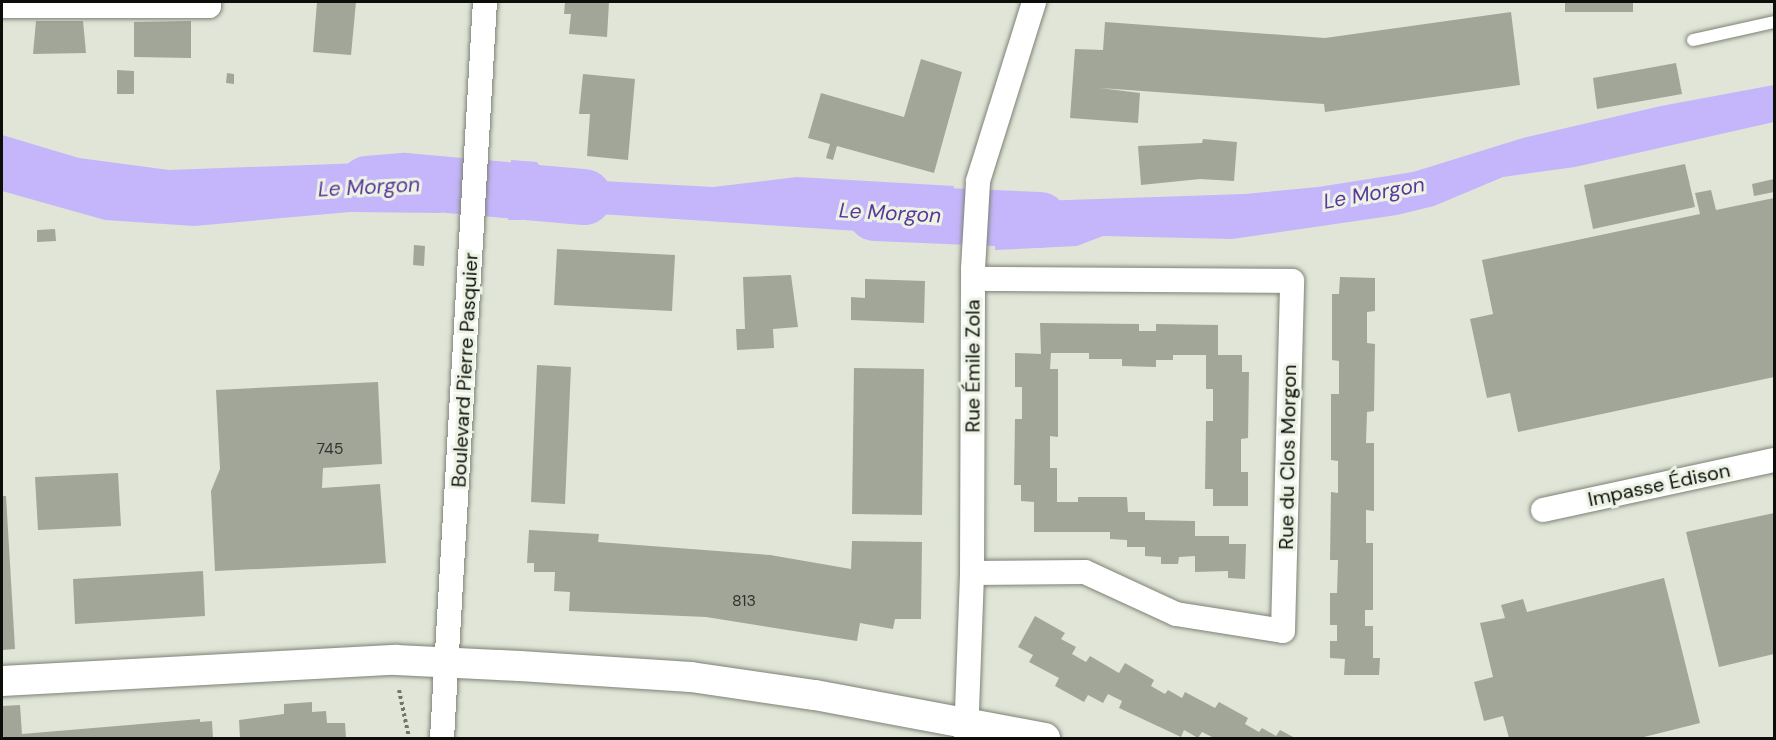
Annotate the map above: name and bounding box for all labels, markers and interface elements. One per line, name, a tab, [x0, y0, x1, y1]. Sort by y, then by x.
water label: Le Morgon	[317, 172, 421, 202]
water label: Le Morgon	[1321, 172, 1427, 214]
water label: Le Morgon	[838, 198, 942, 228]
street label: Boulevard Pierre Pasquier	[447, 252, 483, 488]
street label: Rue Émile Zola	[961, 299, 985, 433]
street label: Rue du Clos Morgon	[1274, 364, 1302, 550]
house number: 745	[316, 439, 344, 459]
street label: Impasse Édison	[1586, 458, 1732, 512]
house number: 813	[732, 591, 756, 611]

